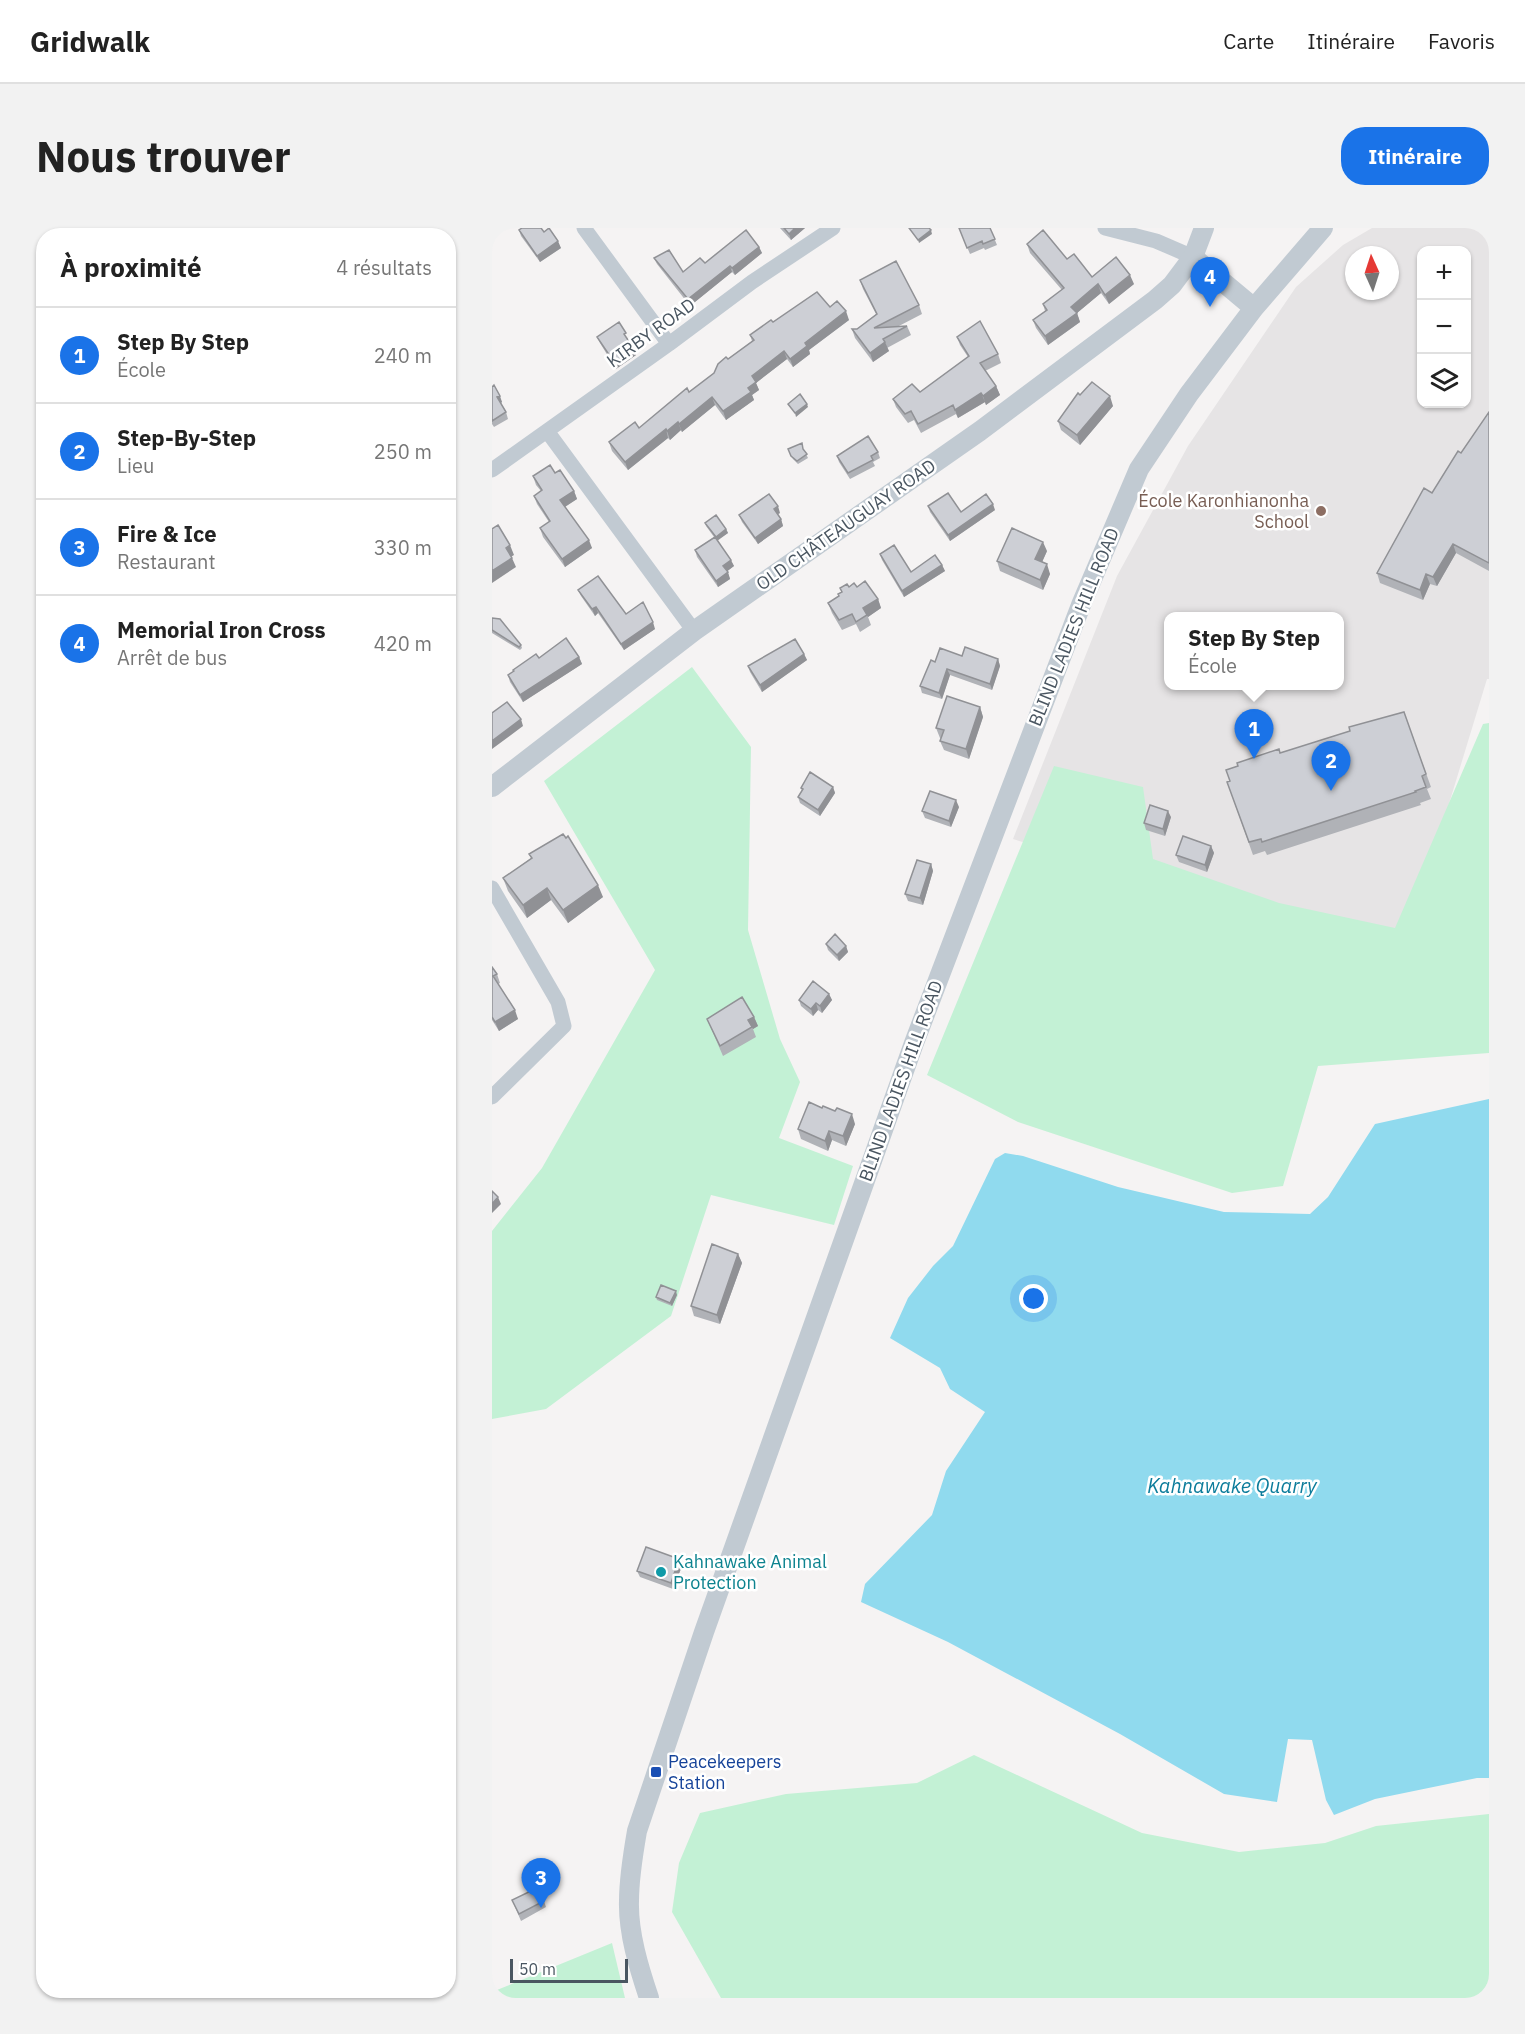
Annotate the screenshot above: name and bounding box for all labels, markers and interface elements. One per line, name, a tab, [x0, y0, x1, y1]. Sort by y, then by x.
text: Gridwalk	[30, 23, 150, 60]
text: Carte	[1223, 27, 1274, 55]
text: Itinéraire	[1307, 27, 1395, 55]
text: Favoris	[1428, 27, 1495, 55]
button: Itinéraire	[1341, 127, 1489, 185]
text: Nous trouver	[36, 129, 291, 184]
north arrow	[1345, 246, 1399, 300]
map controls	[1417, 246, 1471, 408]
button: +	[1417, 246, 1471, 300]
text: À proximité	[60, 250, 202, 284]
text: 4 résultats	[336, 254, 432, 281]
pin: 4	[1190, 257, 1230, 307]
street label: KIRBY ROAD	[602, 293, 699, 372]
button: −	[1417, 300, 1471, 354]
text: Step By Step	[117, 327, 249, 356]
text: 1	[74, 342, 86, 369]
text: 240 m	[374, 342, 432, 369]
button: layers	[1417, 354, 1471, 408]
text: École	[117, 356, 166, 383]
text: Step-By-Step	[117, 423, 256, 452]
text: 2	[74, 438, 86, 465]
text: 250 m	[374, 438, 432, 465]
text: Lieu	[117, 452, 154, 479]
street label: OLD CHÂTEAUGUAY ROAD	[751, 454, 940, 595]
place label: École Karonhianonha School	[1138, 489, 1309, 533]
marker: École Karonhianonha School	[1314, 504, 1328, 518]
text: Fire & Ice	[117, 519, 217, 548]
street label: BLIND LADIES HILL ROAD	[1023, 524, 1124, 729]
text: 3	[74, 534, 86, 561]
text: 330 m	[374, 534, 432, 561]
text: Restaurant	[117, 548, 215, 575]
popup	[1164, 612, 1344, 690]
text: Memorial Iron Cross	[117, 615, 326, 644]
text: Step By Step	[1188, 623, 1320, 652]
text: 4	[74, 630, 86, 657]
text: 420 m	[374, 630, 432, 657]
text: Arrêt de bus	[117, 644, 227, 671]
text: École	[1188, 652, 1237, 679]
pin: 1	[1234, 710, 1274, 759]
pin: 2	[1312, 742, 1350, 791]
street label: BLIND LADIES HILL ROAD	[853, 977, 948, 1184]
your location	[1019, 1284, 1048, 1313]
water label: Kahnawake Quarry	[1147, 1472, 1318, 1499]
place label: Kahnawake Animal Protection	[673, 1550, 827, 1594]
marker: Kahnawake Animal Protection	[654, 1565, 668, 1579]
place label: Peacekeepers Station	[668, 1750, 782, 1794]
marker: Peacekeepers Station	[649, 1765, 663, 1779]
pin: 3	[521, 1858, 560, 1908]
scale bar	[510, 1956, 628, 1984]
text: 50 m	[519, 1959, 556, 1979]

